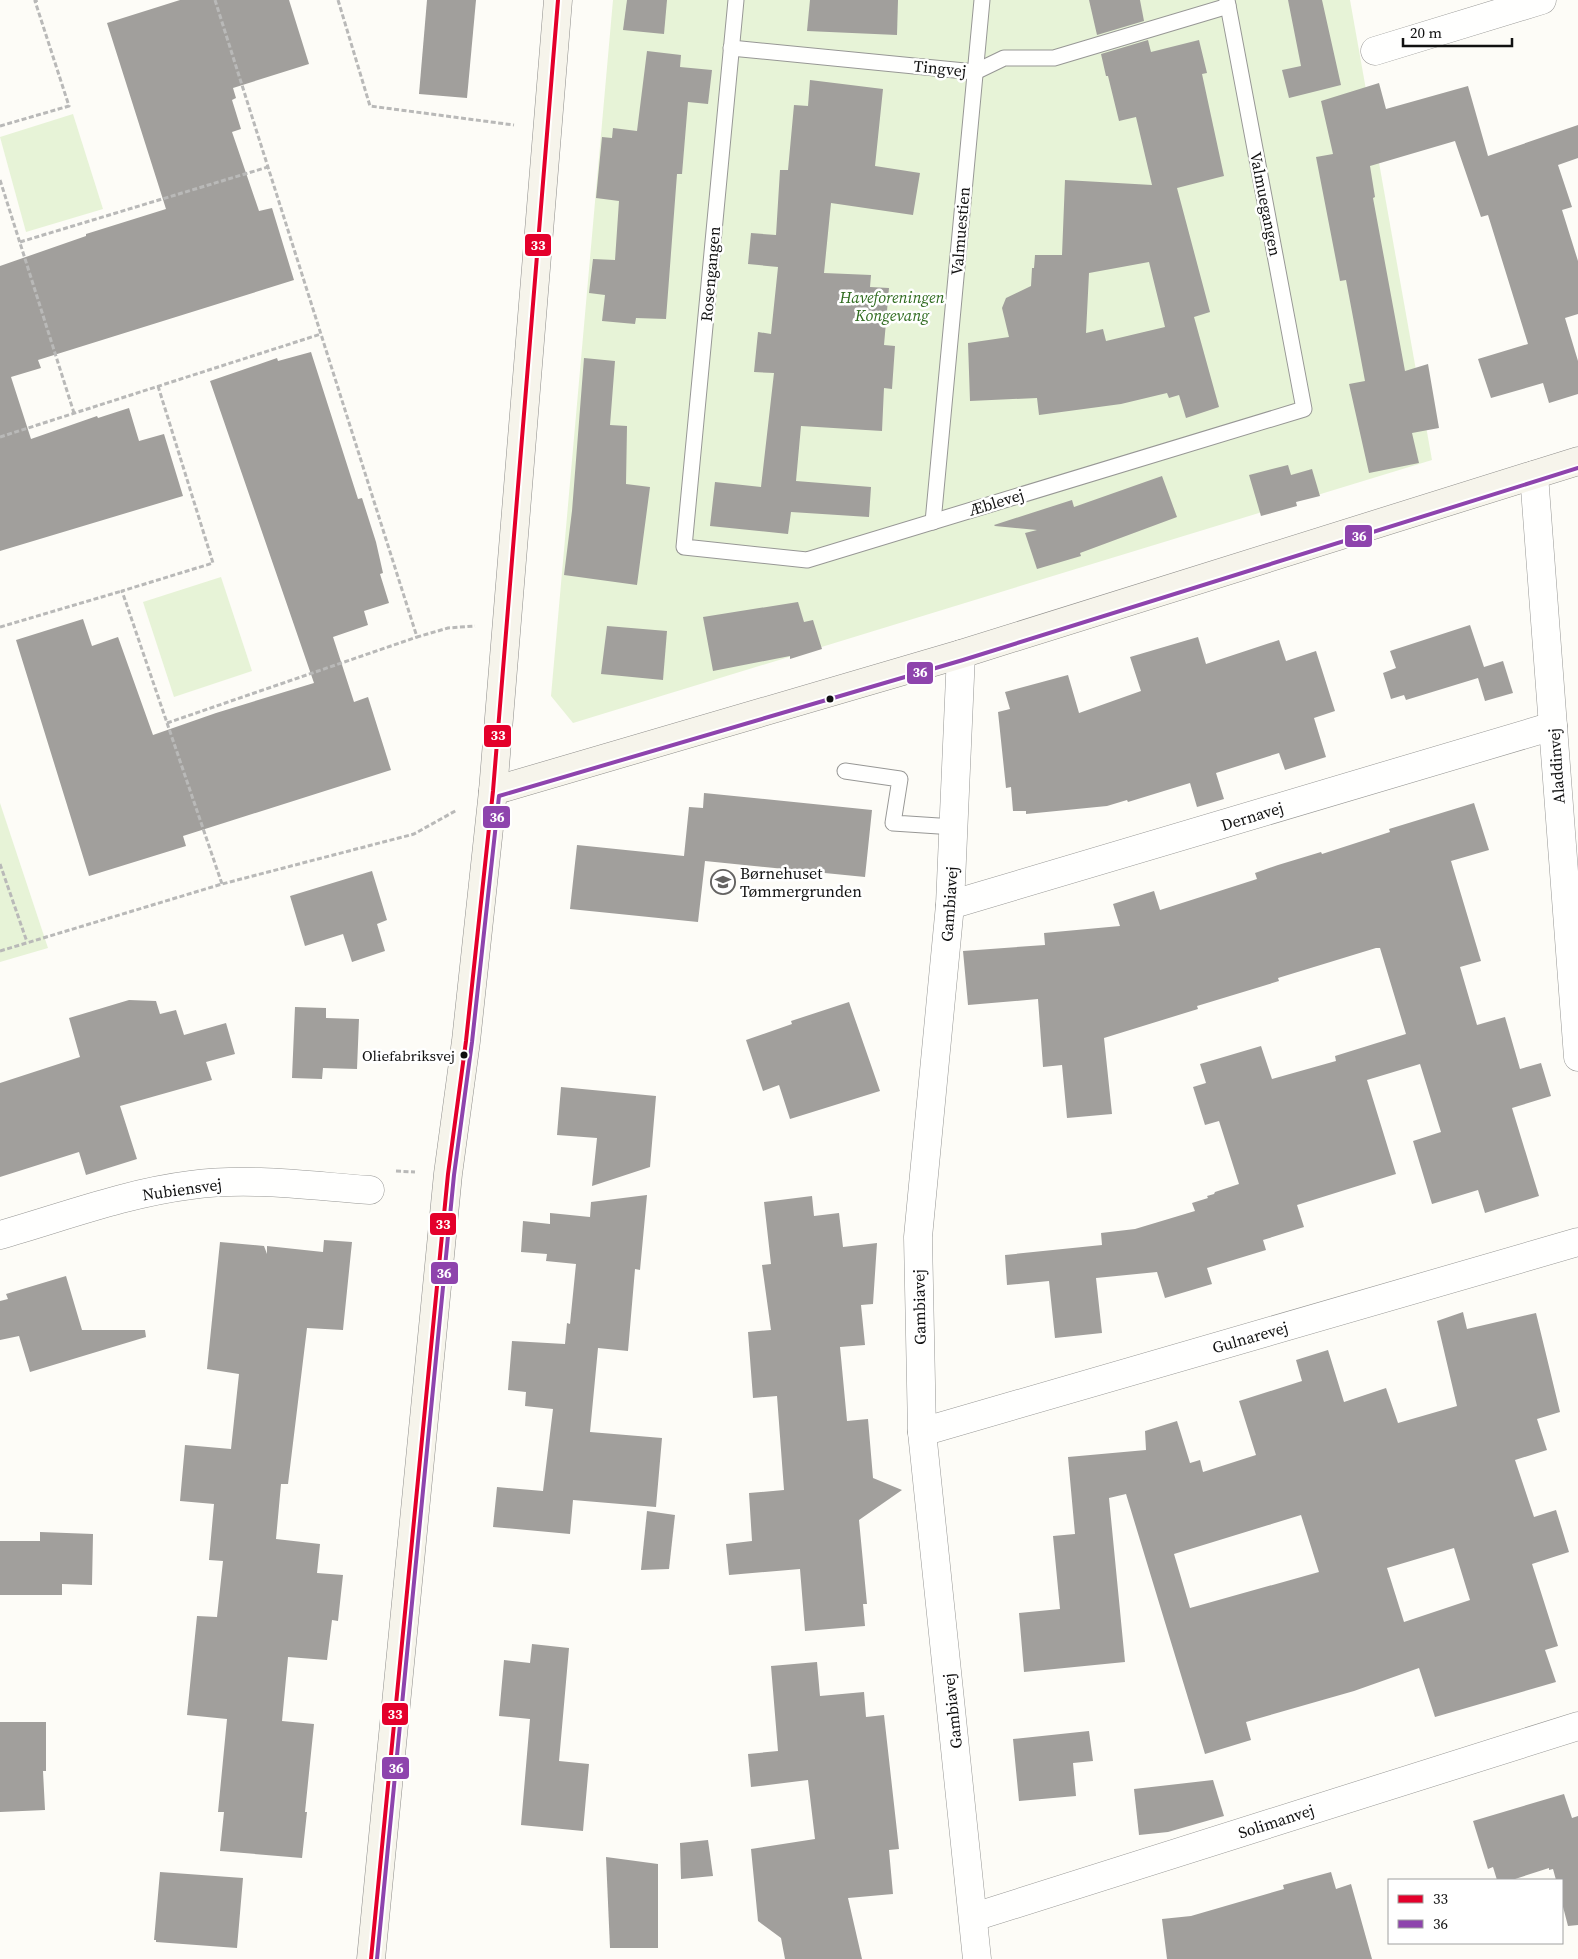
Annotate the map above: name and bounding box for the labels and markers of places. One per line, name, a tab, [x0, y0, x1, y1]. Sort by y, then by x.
unlabelled marker	[825, 694, 835, 704]
place label: Børnehuset Tømmergrunden	[740, 862, 862, 902]
school or university icon: Børnehuset Tømmergrunden	[710, 869, 736, 895]
place label: Oliefabriksvej	[362, 1045, 455, 1066]
marker: Oliefabriksvej	[459, 1050, 469, 1060]

